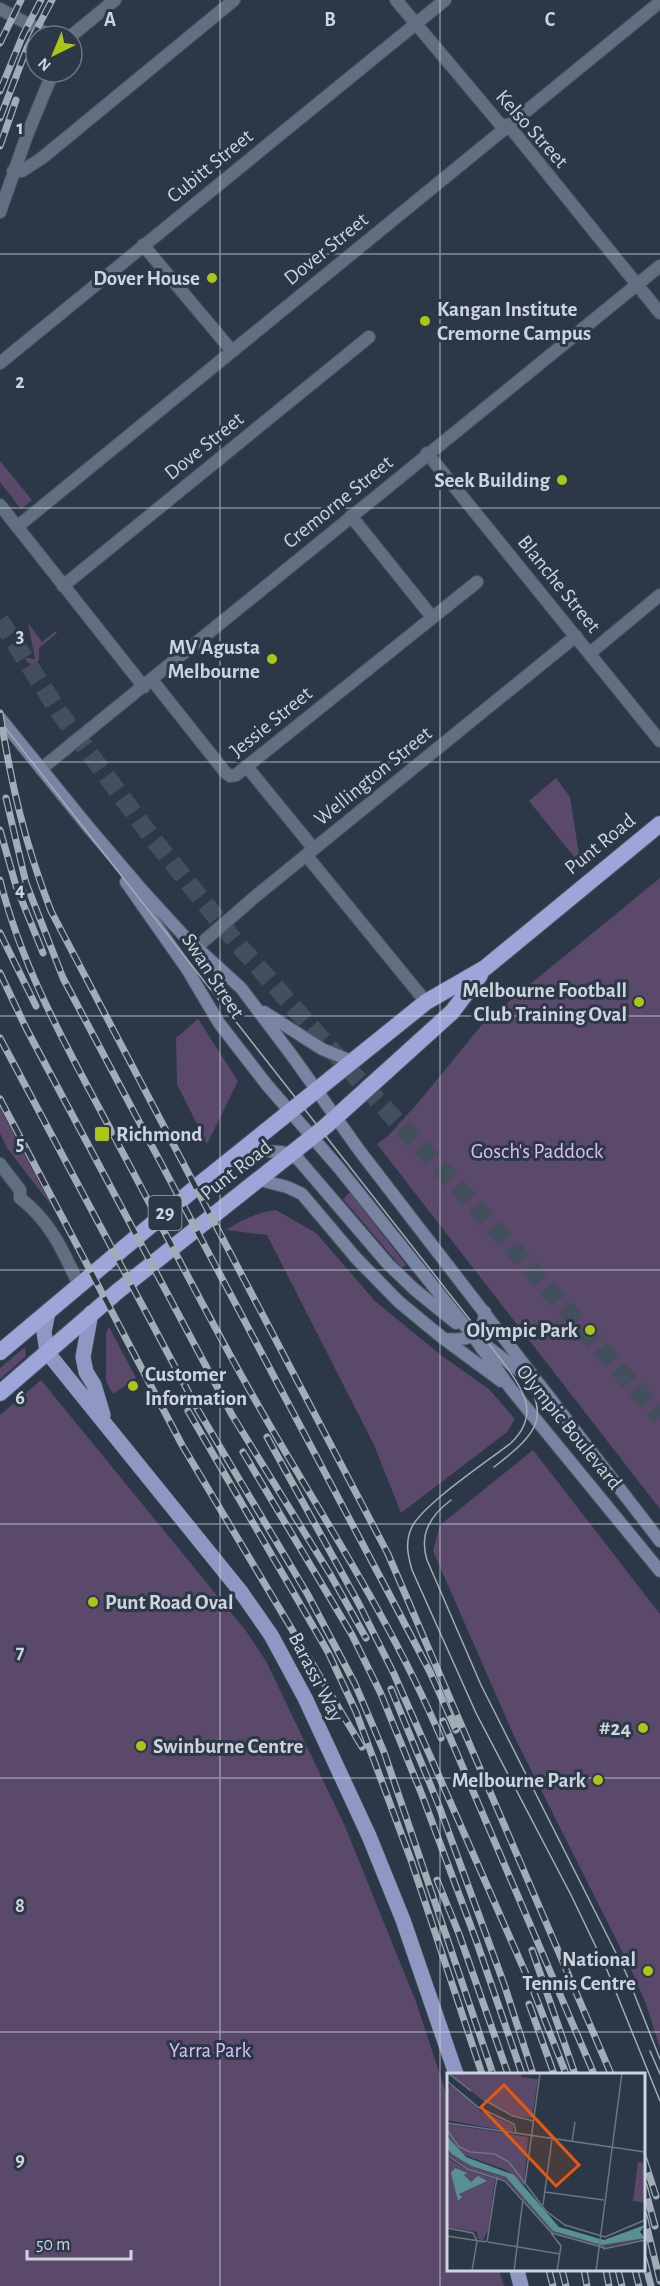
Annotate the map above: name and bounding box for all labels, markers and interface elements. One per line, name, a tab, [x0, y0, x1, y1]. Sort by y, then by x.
text: A	[104, 10, 116, 30]
text: B	[324, 10, 336, 30]
text: C	[545, 10, 556, 30]
north arrow	[24, 24, 84, 84]
text: N	[35, 55, 54, 74]
street label: Kelso Street	[492, 86, 572, 172]
text: 1	[16, 118, 24, 138]
street label: Cubitt Street	[163, 125, 257, 207]
street label: Dover Street	[280, 209, 372, 289]
place label: Dover House	[93, 268, 200, 289]
marker: Dover House	[205, 271, 219, 285]
place label: Kangan Institute Cremorne Campus	[437, 299, 591, 344]
marker: Kangan Institute Cremorne Campus	[418, 314, 432, 328]
text: 2	[15, 372, 25, 392]
street label: Dove Street	[161, 408, 248, 484]
street label: Cremorne Street	[279, 451, 397, 552]
place label: Seek Building	[434, 470, 550, 491]
marker: Seek Building	[555, 473, 569, 487]
street label: Blanche Street	[514, 531, 605, 637]
text: 3	[16, 626, 24, 646]
place label: MV Agusta Melbourne	[168, 637, 260, 682]
marker: MV Agusta Melbourne	[265, 652, 279, 666]
street label: Jessie Street	[226, 683, 316, 761]
street label: Wellington Street	[310, 722, 436, 830]
street label: Punt Road	[561, 809, 639, 879]
text: 4	[15, 880, 25, 900]
street label: Swan Street	[178, 930, 248, 1022]
place label: Melbourne Football Club Training Oval	[463, 980, 627, 1025]
marker: Melbourne Football Club Training Oval	[632, 995, 646, 1009]
place label: Richmond	[116, 1124, 202, 1145]
marker: Richmond	[93, 1125, 111, 1143]
text: 5	[16, 1134, 24, 1154]
street label: Punt Road	[196, 1136, 276, 1204]
park label: Gosch's Paddock	[471, 1141, 604, 1162]
road number: 29	[148, 1196, 182, 1230]
place label: Olympic Park	[466, 1320, 579, 1341]
marker: Olympic Park	[583, 1323, 597, 1337]
street label: Olympic Boulevard	[512, 1360, 626, 1494]
place label: Customer Information	[145, 1364, 247, 1409]
marker: Customer Information	[126, 1379, 140, 1393]
text: 6	[15, 1388, 25, 1408]
place label: Punt Road Oval	[105, 1592, 233, 1613]
marker: Punt Road Oval	[86, 1595, 100, 1609]
street label: Barassi Way	[285, 1629, 347, 1725]
text: 7	[16, 1642, 25, 1662]
place label: #24	[599, 1718, 631, 1739]
marker: #24	[636, 1721, 650, 1735]
place label: Swinburne Centre	[153, 1736, 304, 1757]
marker: Swinburne Centre	[134, 1739, 148, 1753]
place label: Melbourne Park	[452, 1770, 587, 1791]
marker: Melbourne Park	[591, 1773, 605, 1787]
text: 8	[15, 1896, 25, 1916]
place label: National Tennis Centre	[522, 1949, 636, 1994]
marker: National Tennis Centre	[641, 1964, 655, 1978]
park label: Yarra Park	[169, 2040, 251, 2061]
inset map	[447, 2073, 645, 2271]
text: 9	[15, 2150, 25, 2170]
scale bar	[27, 2223, 130, 2261]
text: 50 m	[36, 2236, 70, 2254]

